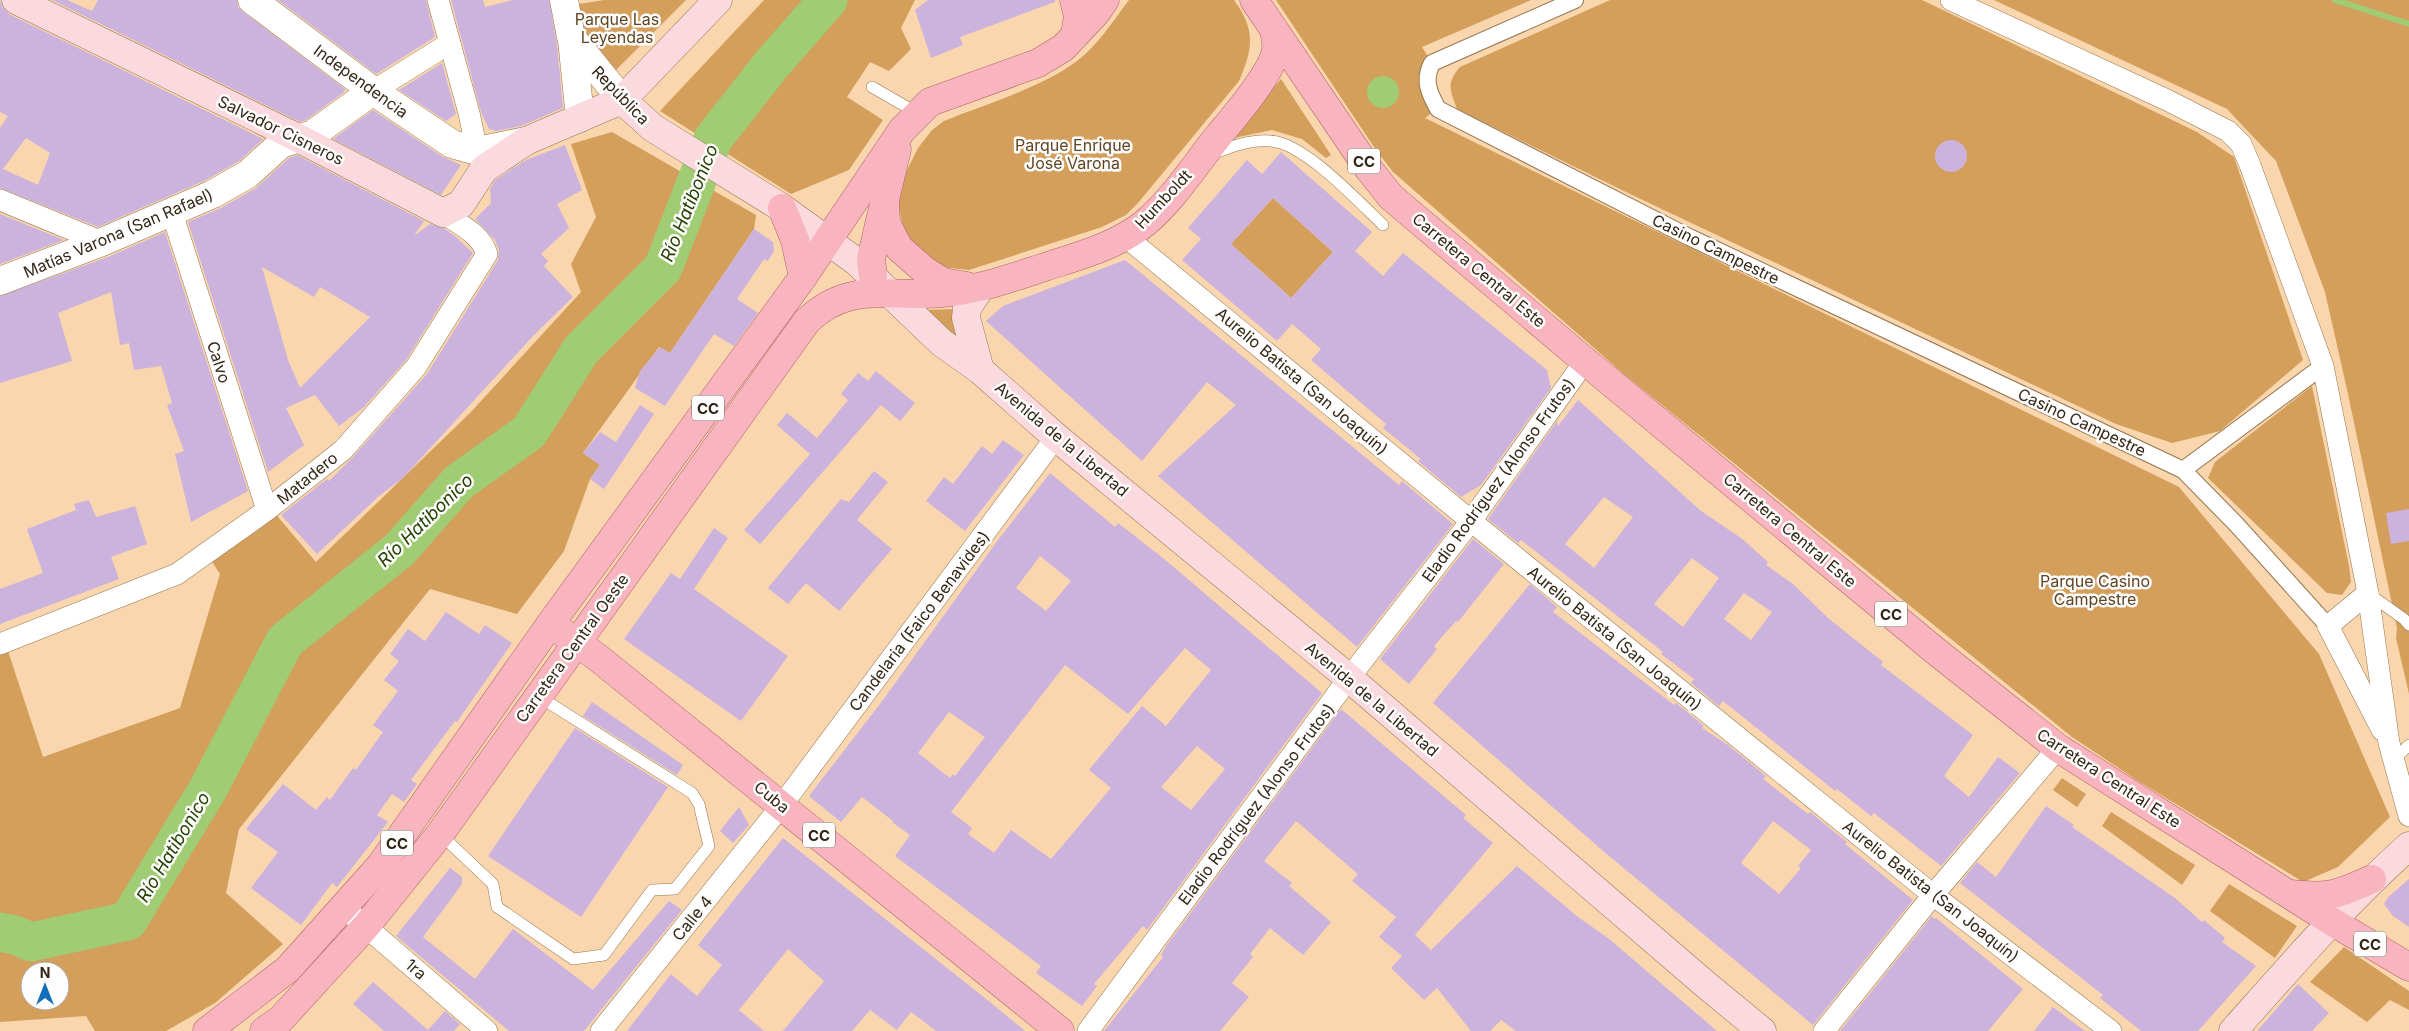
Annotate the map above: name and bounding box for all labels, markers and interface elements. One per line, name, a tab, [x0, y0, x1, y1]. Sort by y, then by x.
park label: Parque Las Leyendas	[575, 9, 659, 47]
street label: Independencia	[310, 40, 412, 122]
street label: República	[588, 61, 654, 129]
street label: Salvador Cisneros	[215, 91, 347, 169]
park label: Parque Enrique José Varona	[1015, 135, 1131, 173]
water label: Río Hatibonico	[656, 141, 722, 265]
road number: CC	[1348, 148, 1380, 174]
street label: Humboldt	[1130, 165, 1196, 233]
street label: Matías Varona (San Rafael)	[20, 184, 216, 282]
street label: Carretera Central Este	[1408, 209, 1550, 331]
street label: Casino Campestre	[1649, 210, 1783, 288]
street label: Aurelio Batista (San Joaquín)	[1212, 303, 1392, 459]
street label: Calvo	[203, 339, 235, 385]
street label: Eladio Rodríguez (Alonso Frutos)	[1417, 374, 1579, 586]
street label: Avenida de la Libertad	[991, 377, 1133, 501]
street label: Casino Campestre	[2015, 384, 2149, 460]
road number: CC	[692, 396, 724, 420]
street label: Matadero	[273, 448, 341, 508]
water label: Río Hatibonico	[373, 469, 477, 571]
street label: Carretera Central Este	[1719, 469, 1861, 591]
street label: Candelaria (Faico Benavides)	[845, 527, 993, 715]
street label: Aurelio Batista (San Joaquín)	[1524, 561, 1706, 715]
street label: Carretera Central Oeste	[511, 570, 633, 726]
park label: Parque Casino Campestre	[2040, 571, 2150, 609]
road number: CC	[1875, 602, 1907, 626]
street label: Avenida de la Libertad	[1301, 637, 1443, 761]
street label: Eladio Rodríguez (Alonso Frutos)	[1174, 699, 1338, 909]
street label: Carretera Central Este	[2033, 724, 2185, 832]
street label: Cuba	[750, 777, 794, 817]
water label: Río Hatibonico	[132, 788, 214, 906]
street label: Aurelio Batista (San Joaquín)	[1839, 816, 2023, 966]
road number: CC	[803, 822, 835, 848]
road number: CC	[381, 830, 413, 856]
street label: Calle 4	[668, 891, 716, 945]
road number: CC	[2354, 932, 2386, 956]
street label: 1ra	[401, 954, 431, 984]
north arrow	[20, 961, 70, 1011]
text: N	[40, 964, 50, 981]

